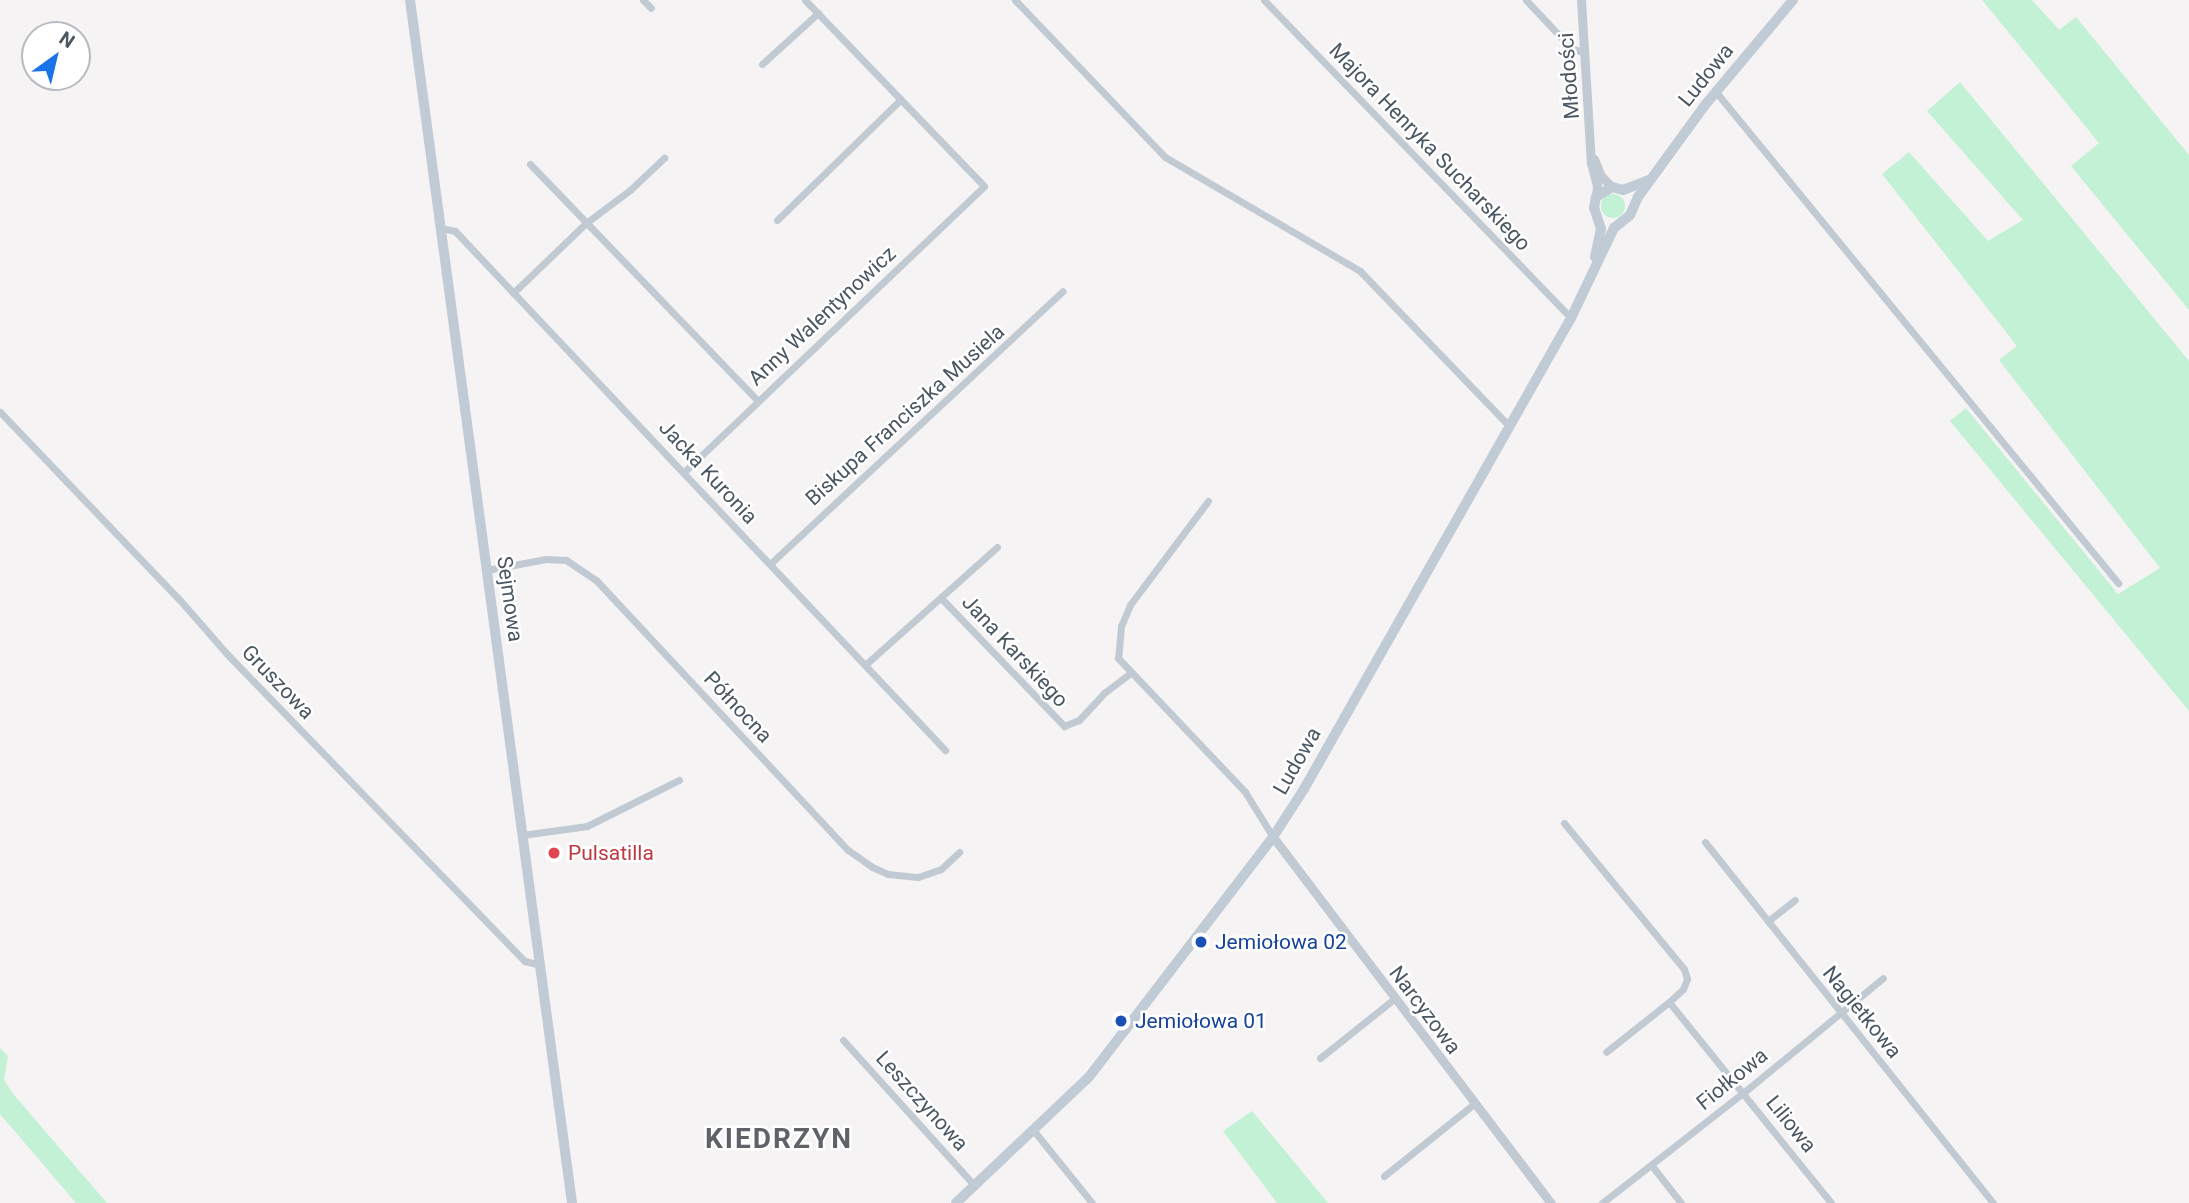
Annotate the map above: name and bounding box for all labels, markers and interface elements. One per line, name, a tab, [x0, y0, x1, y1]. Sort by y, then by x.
north arrow	[21, 21, 91, 91]
text: N	[55, 27, 79, 53]
street label: Młodości	[1553, 32, 1585, 120]
street label: Majora Henryka Sucharskiego	[1324, 38, 1536, 256]
street label: Ludowa	[1673, 39, 1739, 111]
street label: Anny Walentynowicz	[743, 241, 901, 391]
street label: Biskupa Franciszka Musiela	[800, 319, 1010, 511]
street label: Jacka Kuronia	[653, 415, 763, 529]
street label: Sejmowa	[492, 555, 528, 643]
street label: Jana Karskiego	[957, 590, 1073, 712]
street label: Gruszowa	[237, 640, 319, 724]
street label: Północna	[699, 666, 777, 748]
street label: Ludowa	[1268, 723, 1326, 799]
place label: Pulsatilla	[568, 840, 654, 866]
marker: Pulsatilla	[546, 845, 562, 861]
place label: Jemiołowa 02	[1215, 929, 1347, 955]
marker: Jemiołowa 02	[1193, 934, 1209, 950]
street label: Narcyzowa	[1384, 961, 1466, 1059]
street label: Nagietkowa	[1817, 961, 1907, 1063]
place label: Jemiołowa 01	[1135, 1008, 1267, 1034]
marker: Jemiołowa 01	[1113, 1013, 1129, 1029]
street label: Fiołkowa	[1691, 1043, 1773, 1115]
street label: Leszczynowa	[871, 1046, 973, 1156]
street label: Liliowa	[1761, 1090, 1821, 1158]
district label: KIEDRZYN	[706, 1122, 852, 1156]

